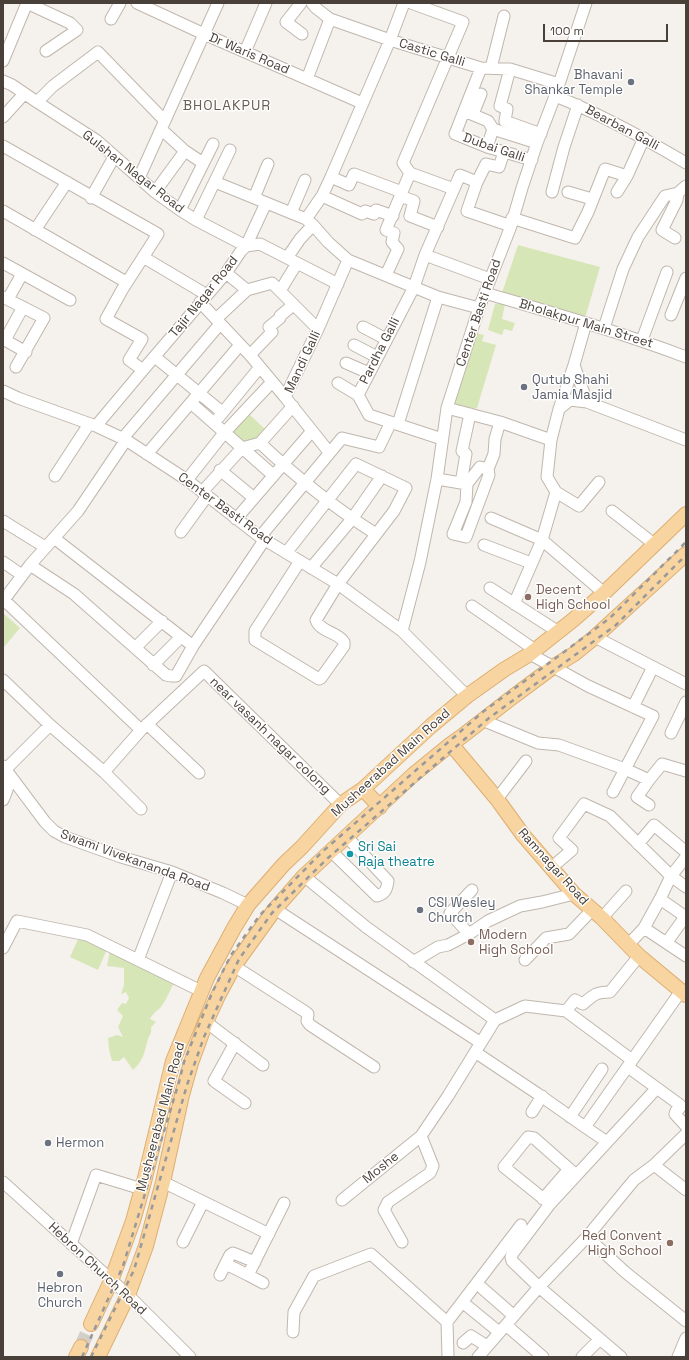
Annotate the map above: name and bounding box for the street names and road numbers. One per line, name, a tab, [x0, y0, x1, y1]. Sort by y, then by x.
street label: Dr Waris Road	[206, 30, 292, 78]
street label: Castic Galli	[397, 36, 467, 70]
street label: Bearban Galli	[582, 102, 662, 154]
street label: Gulshan Nagar Road	[79, 127, 187, 217]
street label: Dubai Galli	[461, 130, 527, 166]
street label: Tajir Nagar Road	[166, 253, 242, 341]
street label: Center Basti Road	[453, 257, 505, 369]
street label: Bholakpur Main Street	[517, 296, 655, 352]
street label: Pardha Galli	[357, 315, 403, 387]
street label: Mandi Galli	[282, 328, 324, 396]
street label: Center Basti Road	[175, 470, 275, 548]
street label: near vasanh nagar colong	[206, 674, 334, 798]
street label: Musheerabad Main Road	[329, 706, 453, 820]
street label: Ramnagar Road	[514, 825, 592, 909]
street label: Swami Vivekananda Road	[58, 827, 212, 895]
street label: Musheerabad Main Road	[134, 1041, 188, 1193]
street label: Moshe	[360, 1149, 402, 1187]
street label: Hebron Church Road	[45, 1219, 149, 1319]

